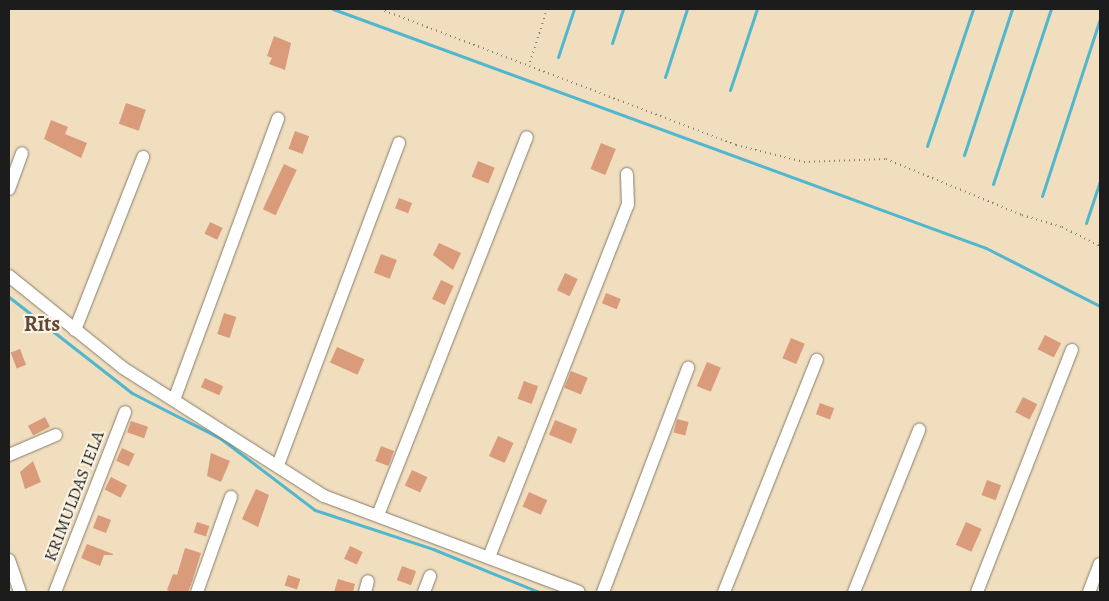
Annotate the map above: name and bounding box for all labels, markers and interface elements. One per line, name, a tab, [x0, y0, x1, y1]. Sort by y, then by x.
district label: Rīts	[24, 312, 60, 338]
street label: KRIMULDAS IELA	[39, 428, 109, 564]

